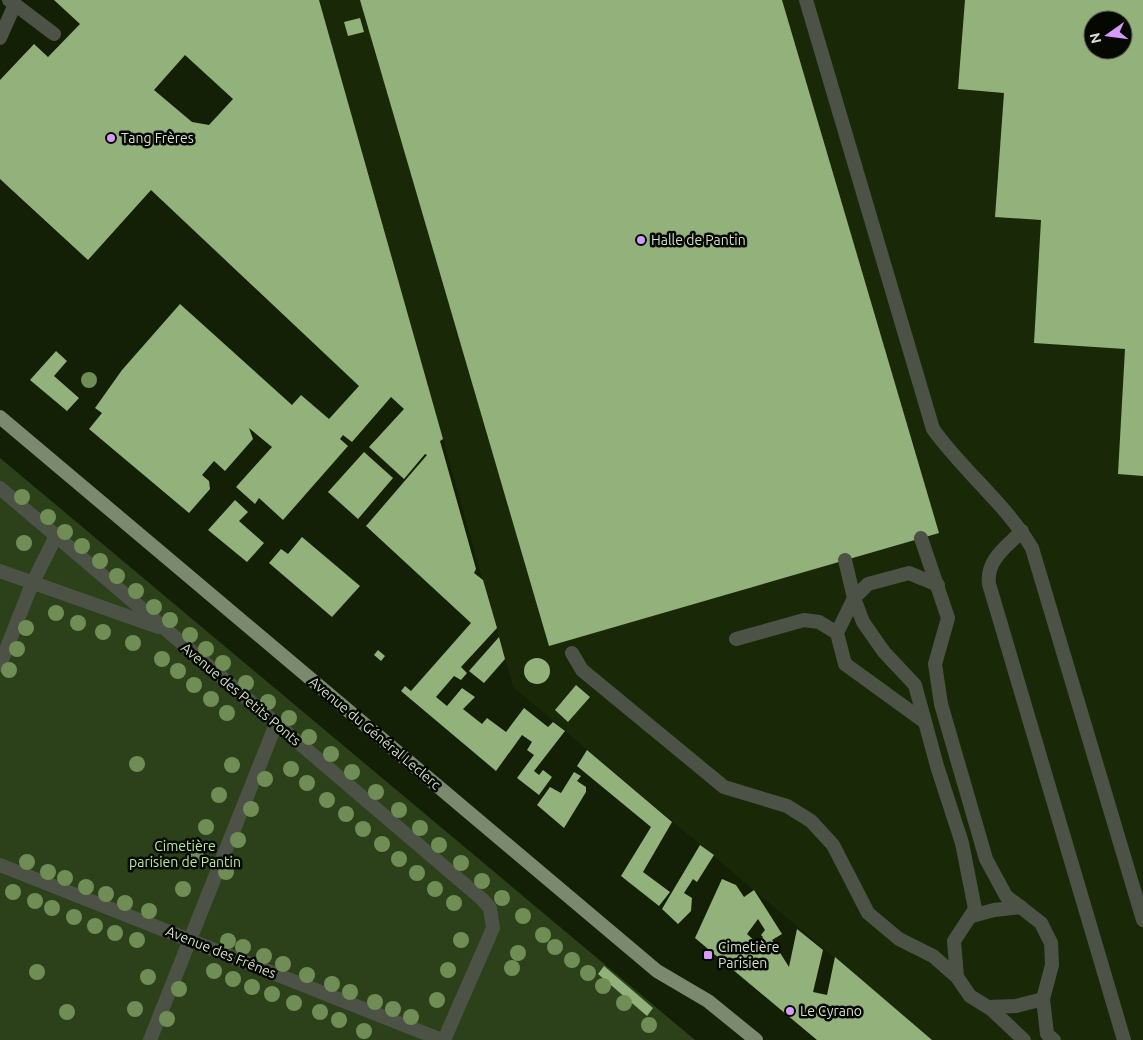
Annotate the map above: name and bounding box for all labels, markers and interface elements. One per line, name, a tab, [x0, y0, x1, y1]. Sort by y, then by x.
north arrow	[1083, 10, 1133, 60]
text: N	[1086, 31, 1104, 45]
place label: Tang Frères	[121, 130, 194, 146]
marker: Tang Frères	[105, 132, 117, 144]
place label: Halle de Pantin	[651, 232, 746, 248]
marker: Halle de Pantin	[635, 234, 647, 246]
street label: Avenue des Petits Ponts	[178, 639, 304, 749]
street label: Avenue du Général Leclerc	[306, 673, 444, 793]
park label: Cimetière parisien de Pantin	[129, 838, 241, 870]
street label: Avenue des Frênes	[164, 923, 278, 981]
place label: Cimetière Parisien	[718, 939, 779, 971]
marker: Cimetière Parisien	[702, 949, 714, 961]
place label: Le Cyrano	[800, 1003, 862, 1019]
marker: Le Cyrano	[784, 1005, 796, 1017]

